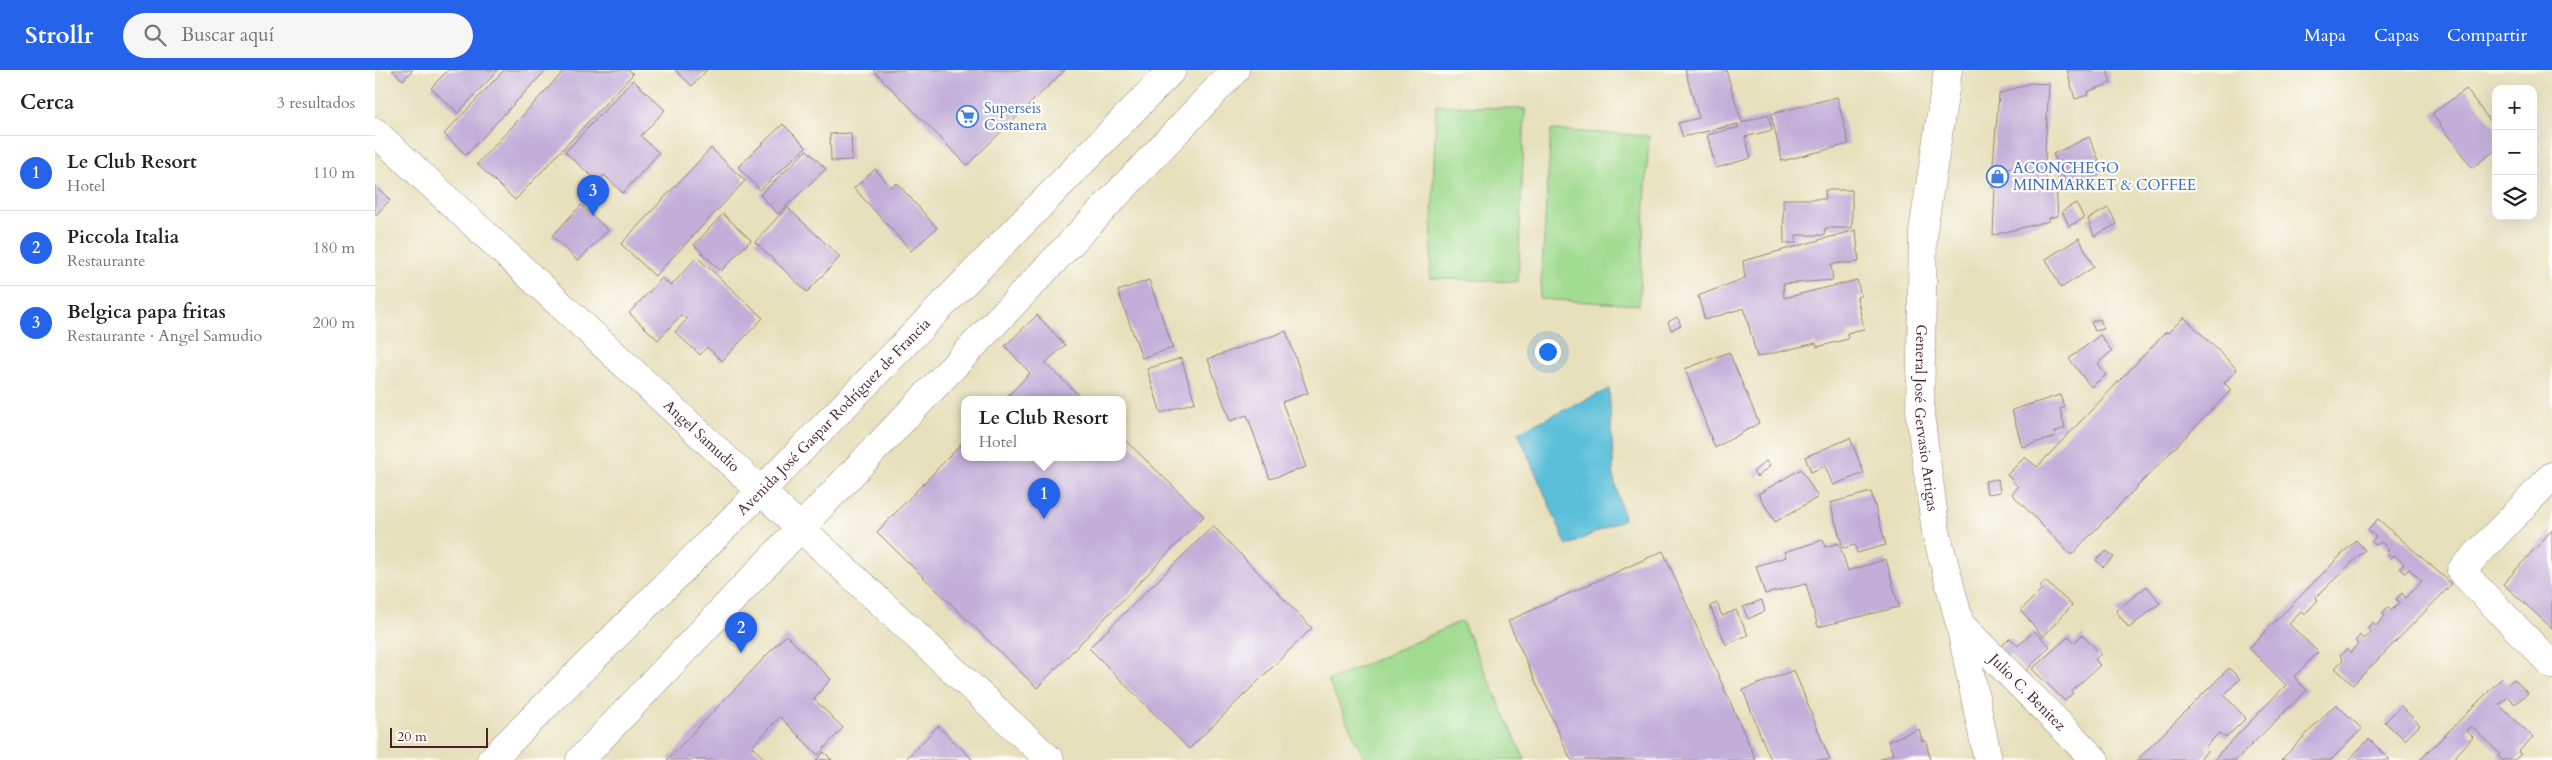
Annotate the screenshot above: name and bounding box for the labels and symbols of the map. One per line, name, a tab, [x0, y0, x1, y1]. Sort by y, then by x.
place label: Superseis Costanera	[984, 98, 1048, 135]
supermarket icon: Superseis Costanera	[956, 105, 980, 129]
place label: ACONCHEGO MINIMARKET & COFFEE	[2013, 158, 2196, 195]
shop icon: ACONCHEGO MINIMARKET & COFFEE	[1985, 165, 2009, 189]
pin: 3	[577, 175, 609, 216]
street label: Avenida José Gaspar Rodríguez de Francia	[732, 313, 935, 520]
street label: General José Gervasio Artigas	[1910, 324, 1943, 512]
your location	[1535, 339, 1561, 365]
street label: Angel Samudio	[659, 395, 744, 476]
pin: 1	[1028, 478, 1060, 519]
pin: 2	[725, 612, 757, 653]
street label: Julio C. Benitez	[1984, 648, 2070, 735]
scale bar	[390, 725, 487, 748]

